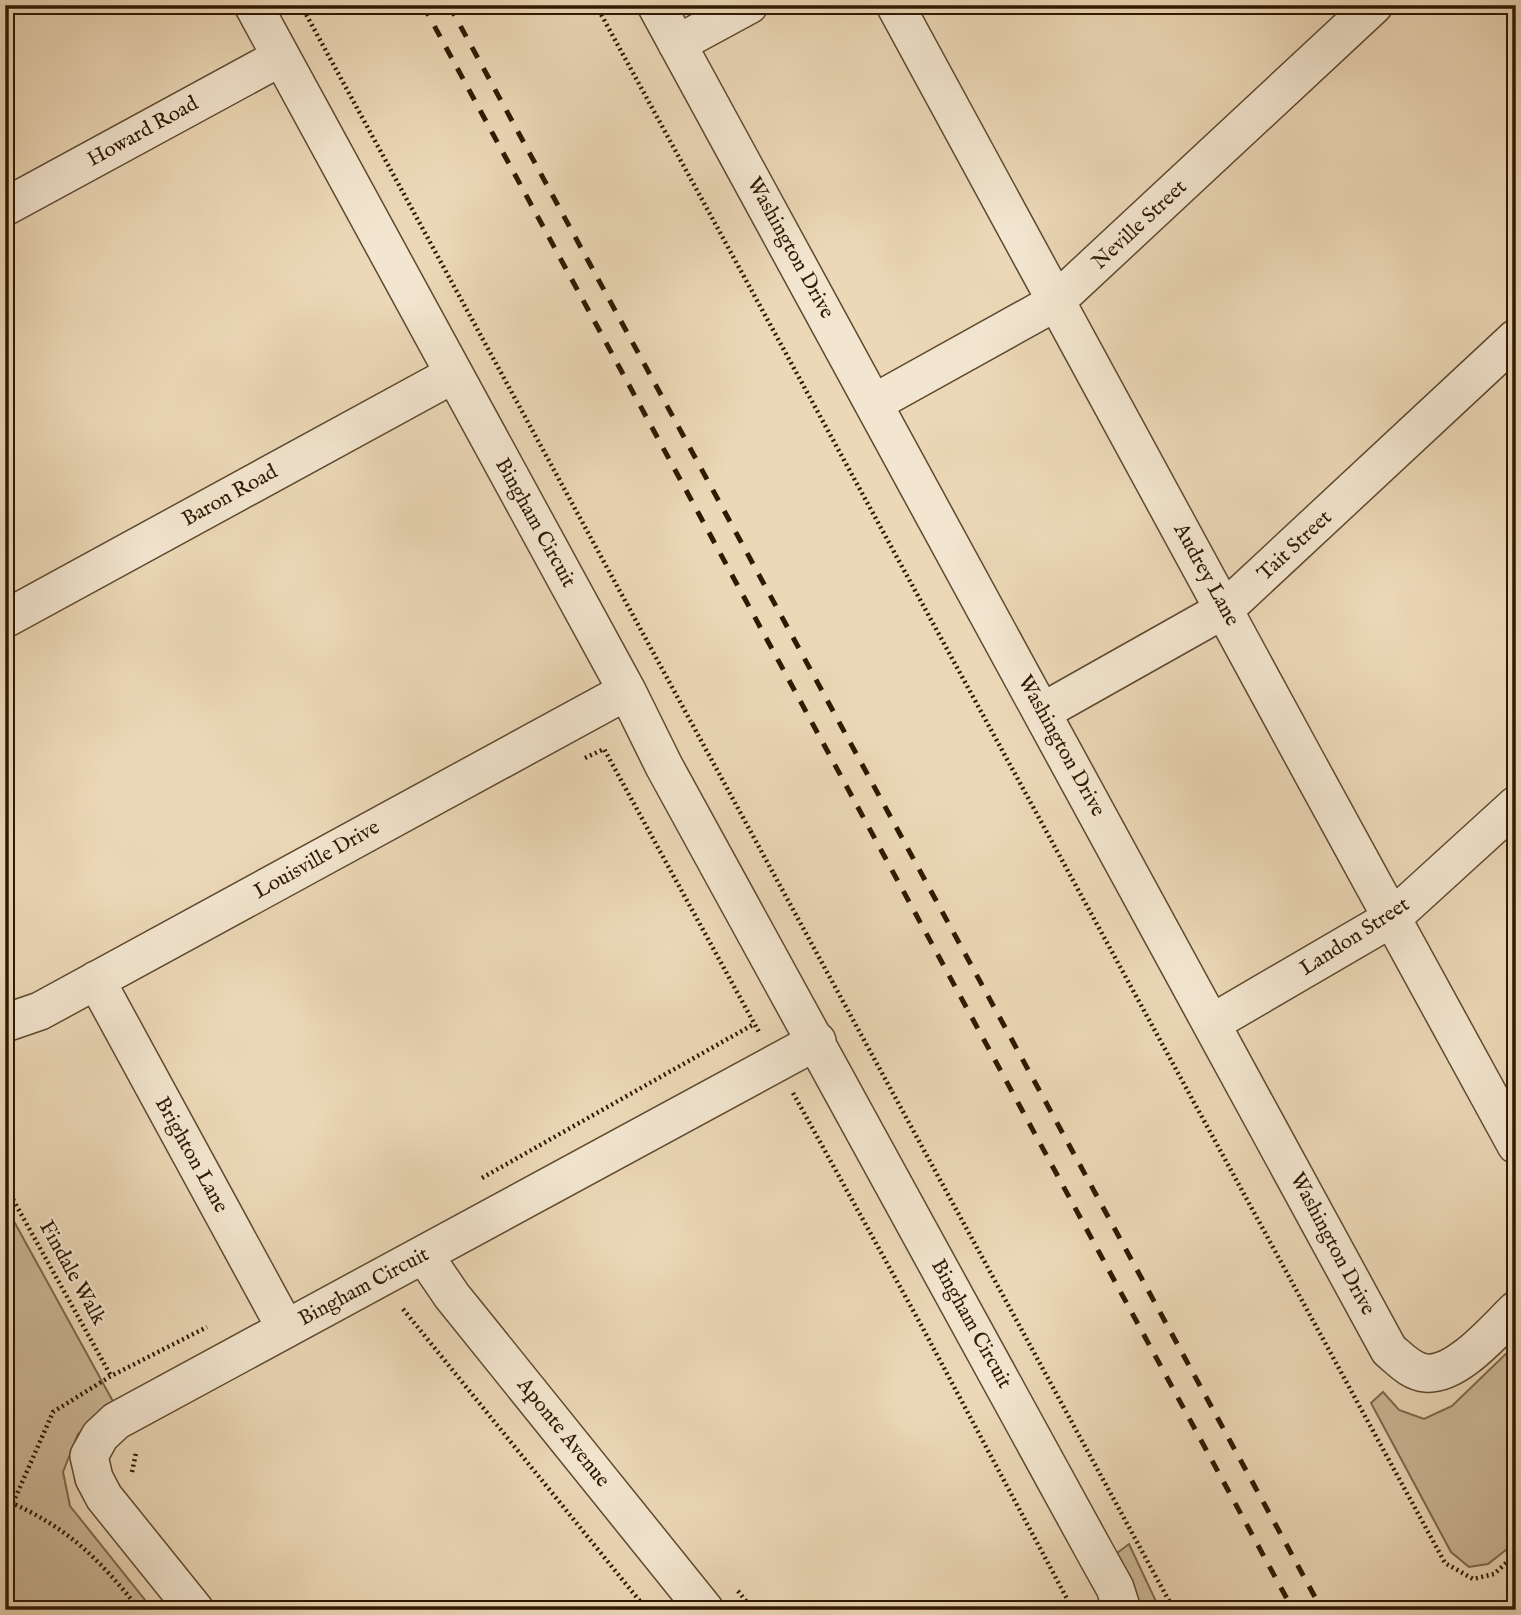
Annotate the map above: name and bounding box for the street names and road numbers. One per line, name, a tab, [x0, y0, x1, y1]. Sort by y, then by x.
street label: Howard Road	[83, 90, 204, 174]
street label: Washington Drive	[740, 172, 840, 324]
street label: Neville Street	[1087, 174, 1193, 276]
street label: Bingham Circuit	[488, 453, 582, 593]
street label: Baron Road	[177, 458, 283, 533]
street label: Tait Street	[1252, 505, 1338, 587]
street label: Audrey Lane	[1166, 518, 1245, 631]
street label: Washington Drive	[1011, 670, 1111, 822]
street label: Louisville Drive	[249, 814, 385, 906]
street label: Landon Street	[1295, 891, 1415, 983]
street label: Brighton Lane	[148, 1092, 234, 1218]
street label: Washington Drive	[1283, 1168, 1381, 1320]
street label: Findale Walk	[32, 1216, 112, 1331]
street label: Bingham Circuit	[294, 1241, 434, 1333]
street label: Bingham Circuit	[924, 1254, 1018, 1394]
street label: Aponte Avenue	[510, 1372, 616, 1494]

